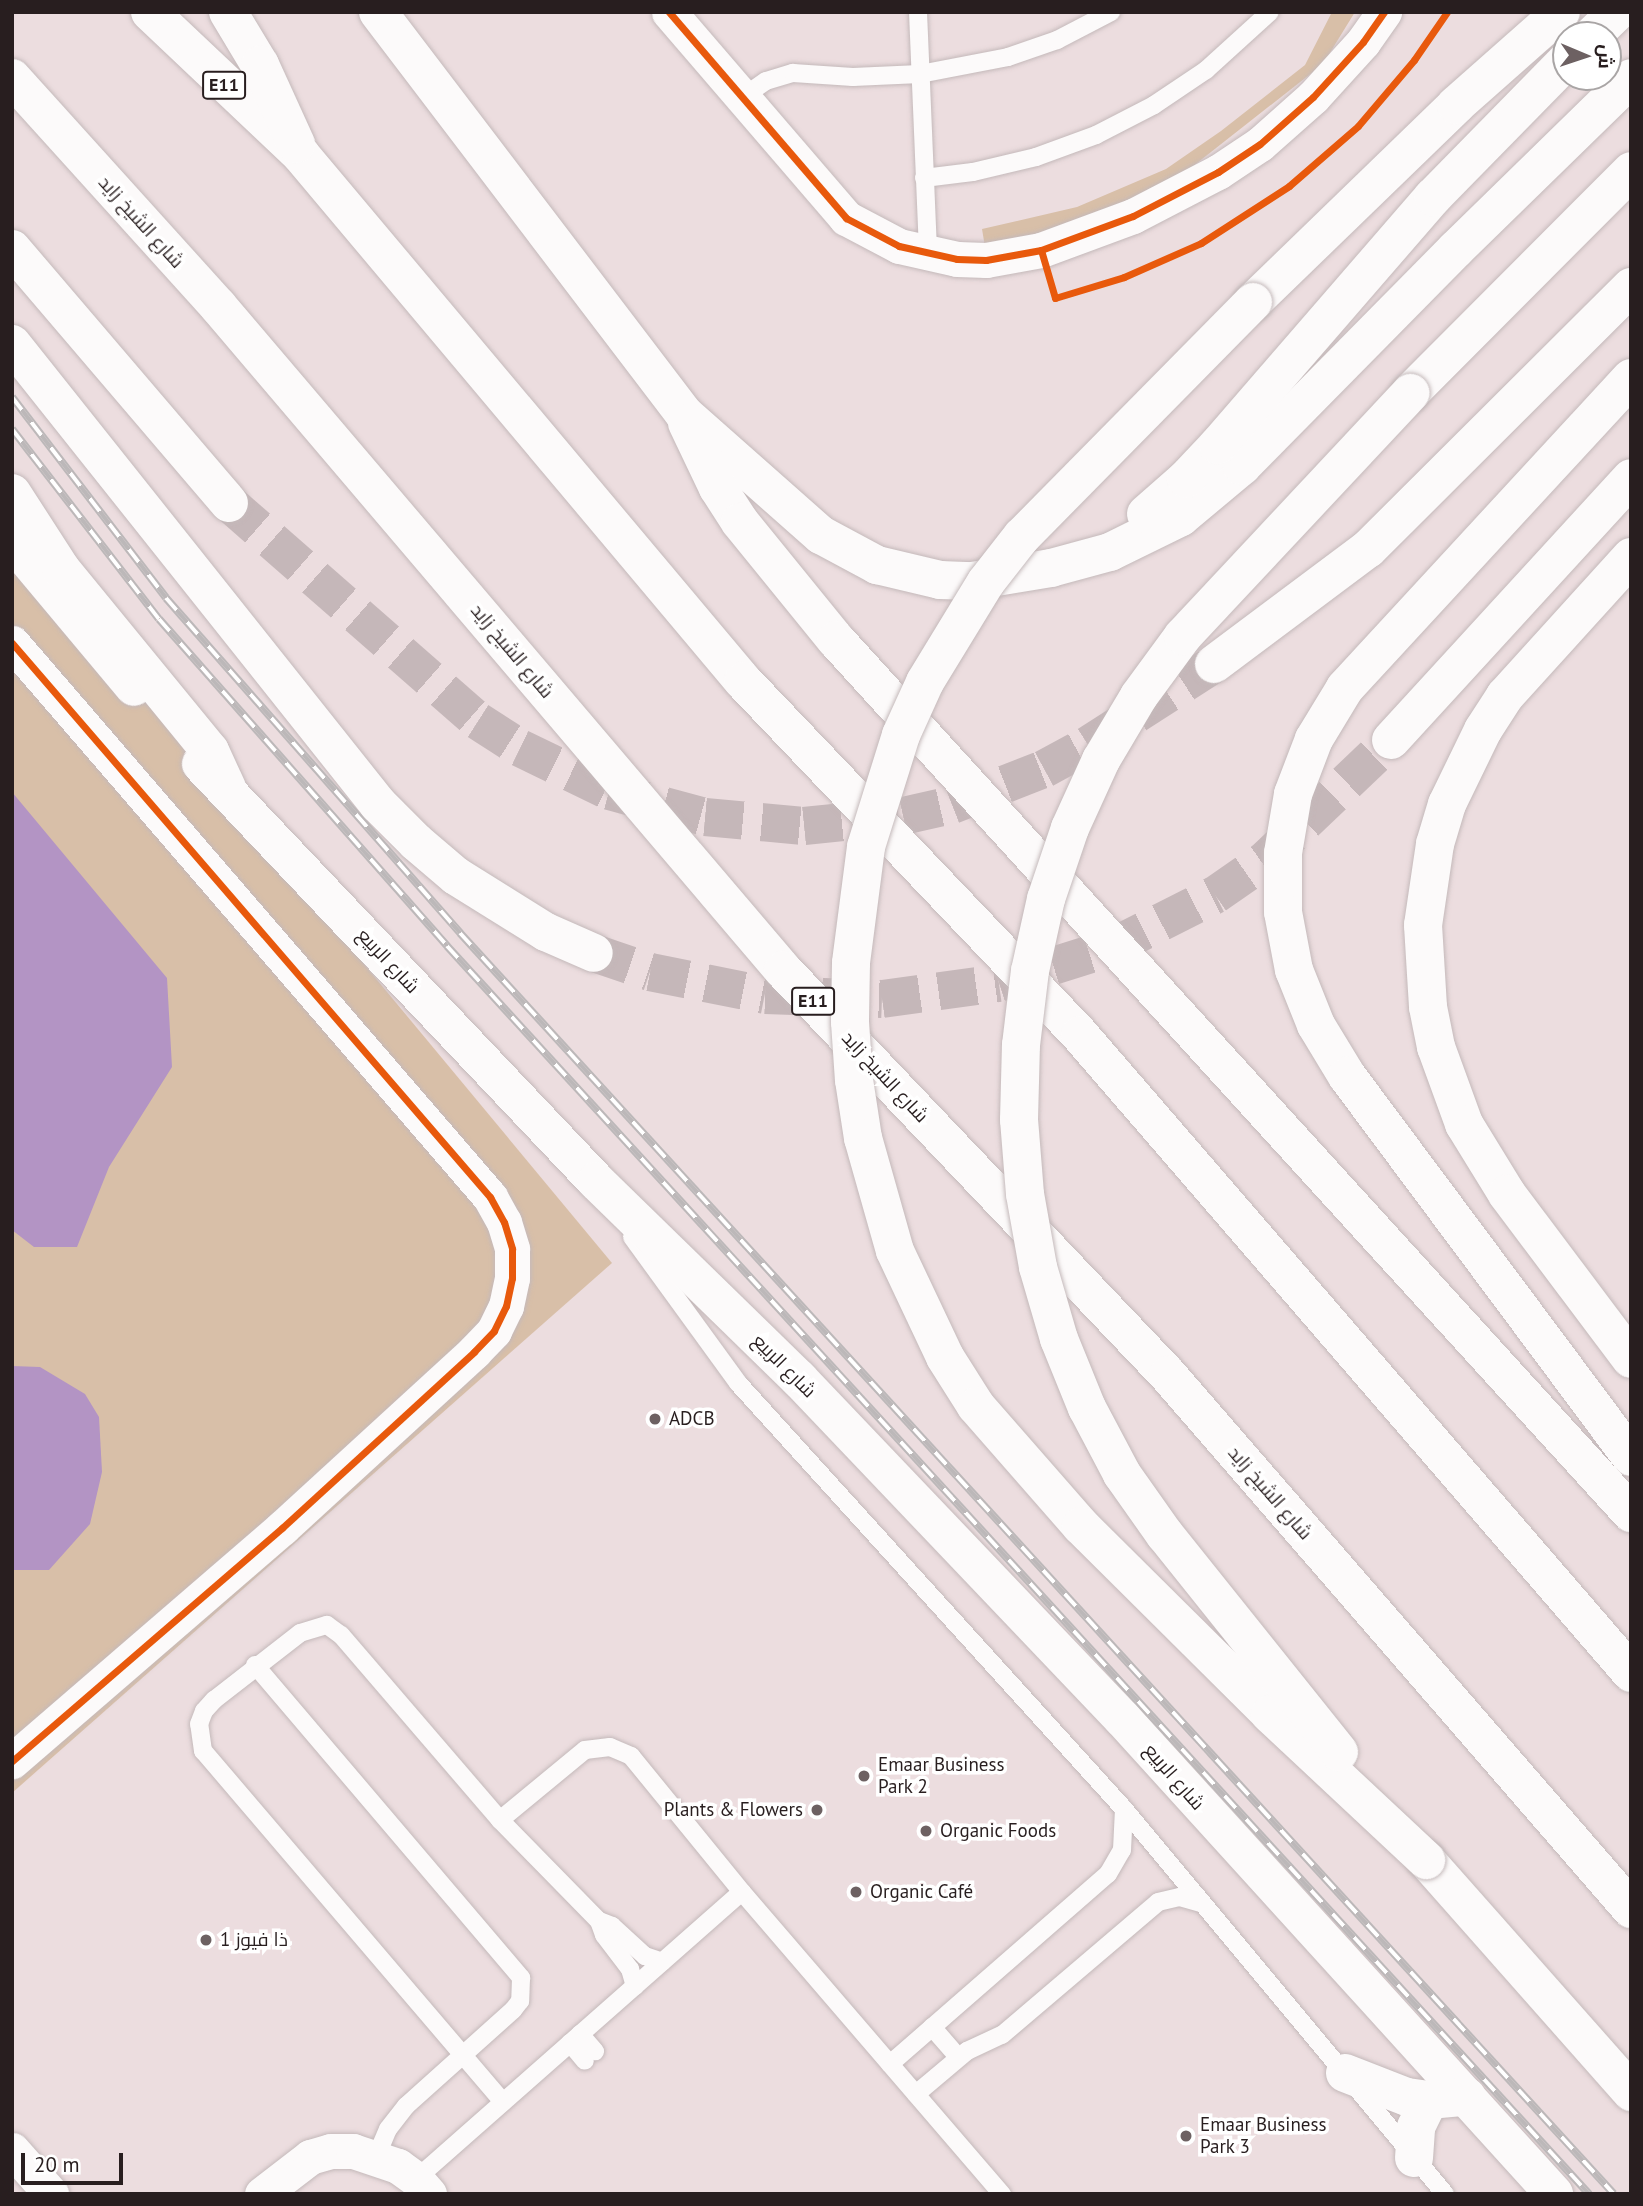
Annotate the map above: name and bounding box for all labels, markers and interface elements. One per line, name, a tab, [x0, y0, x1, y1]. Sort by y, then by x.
north arrow	[1552, 21, 1622, 91]
text: ش	[1594, 44, 1618, 69]
road number: E11	[201, 70, 247, 100]
street label: شارع الشيخ زايد	[94, 171, 188, 273]
street label: شارع الشيخ زايد	[466, 599, 558, 703]
street label: شارع الربيع	[352, 924, 424, 998]
road number: E11	[790, 986, 836, 1016]
street label: شارع الشيخ زايد	[837, 1027, 933, 1127]
street label: شارع الربيع	[747, 1329, 821, 1403]
place label: ADCB	[669, 1408, 714, 1430]
marker: ADCB	[647, 1411, 663, 1427]
street label: شارع الشيخ زايد	[1223, 1442, 1317, 1544]
street label: شارع الربيع	[1139, 1739, 1209, 1815]
place label: Emaar Business Park 2	[878, 1754, 1004, 1798]
marker: Emaar Business Park 2	[856, 1768, 872, 1784]
place label: Plants & Flowers	[664, 1799, 803, 1821]
marker: Plants & Flowers	[809, 1802, 825, 1818]
place label: Organic Foods	[940, 1820, 1057, 1842]
marker: Organic Foods	[918, 1823, 934, 1839]
place label: Organic Café	[870, 1881, 974, 1903]
marker: Organic Café	[848, 1884, 864, 1900]
place label: ذا فيوز 1	[220, 1929, 288, 1951]
marker: ذا فيوز 1	[198, 1932, 214, 1948]
place label: Emaar Business Park 3	[1200, 2114, 1326, 2158]
marker: Emaar Business Park 3	[1178, 2128, 1194, 2144]
scale bar	[24, 2140, 126, 2184]
text: 20 m	[34, 2151, 80, 2178]

